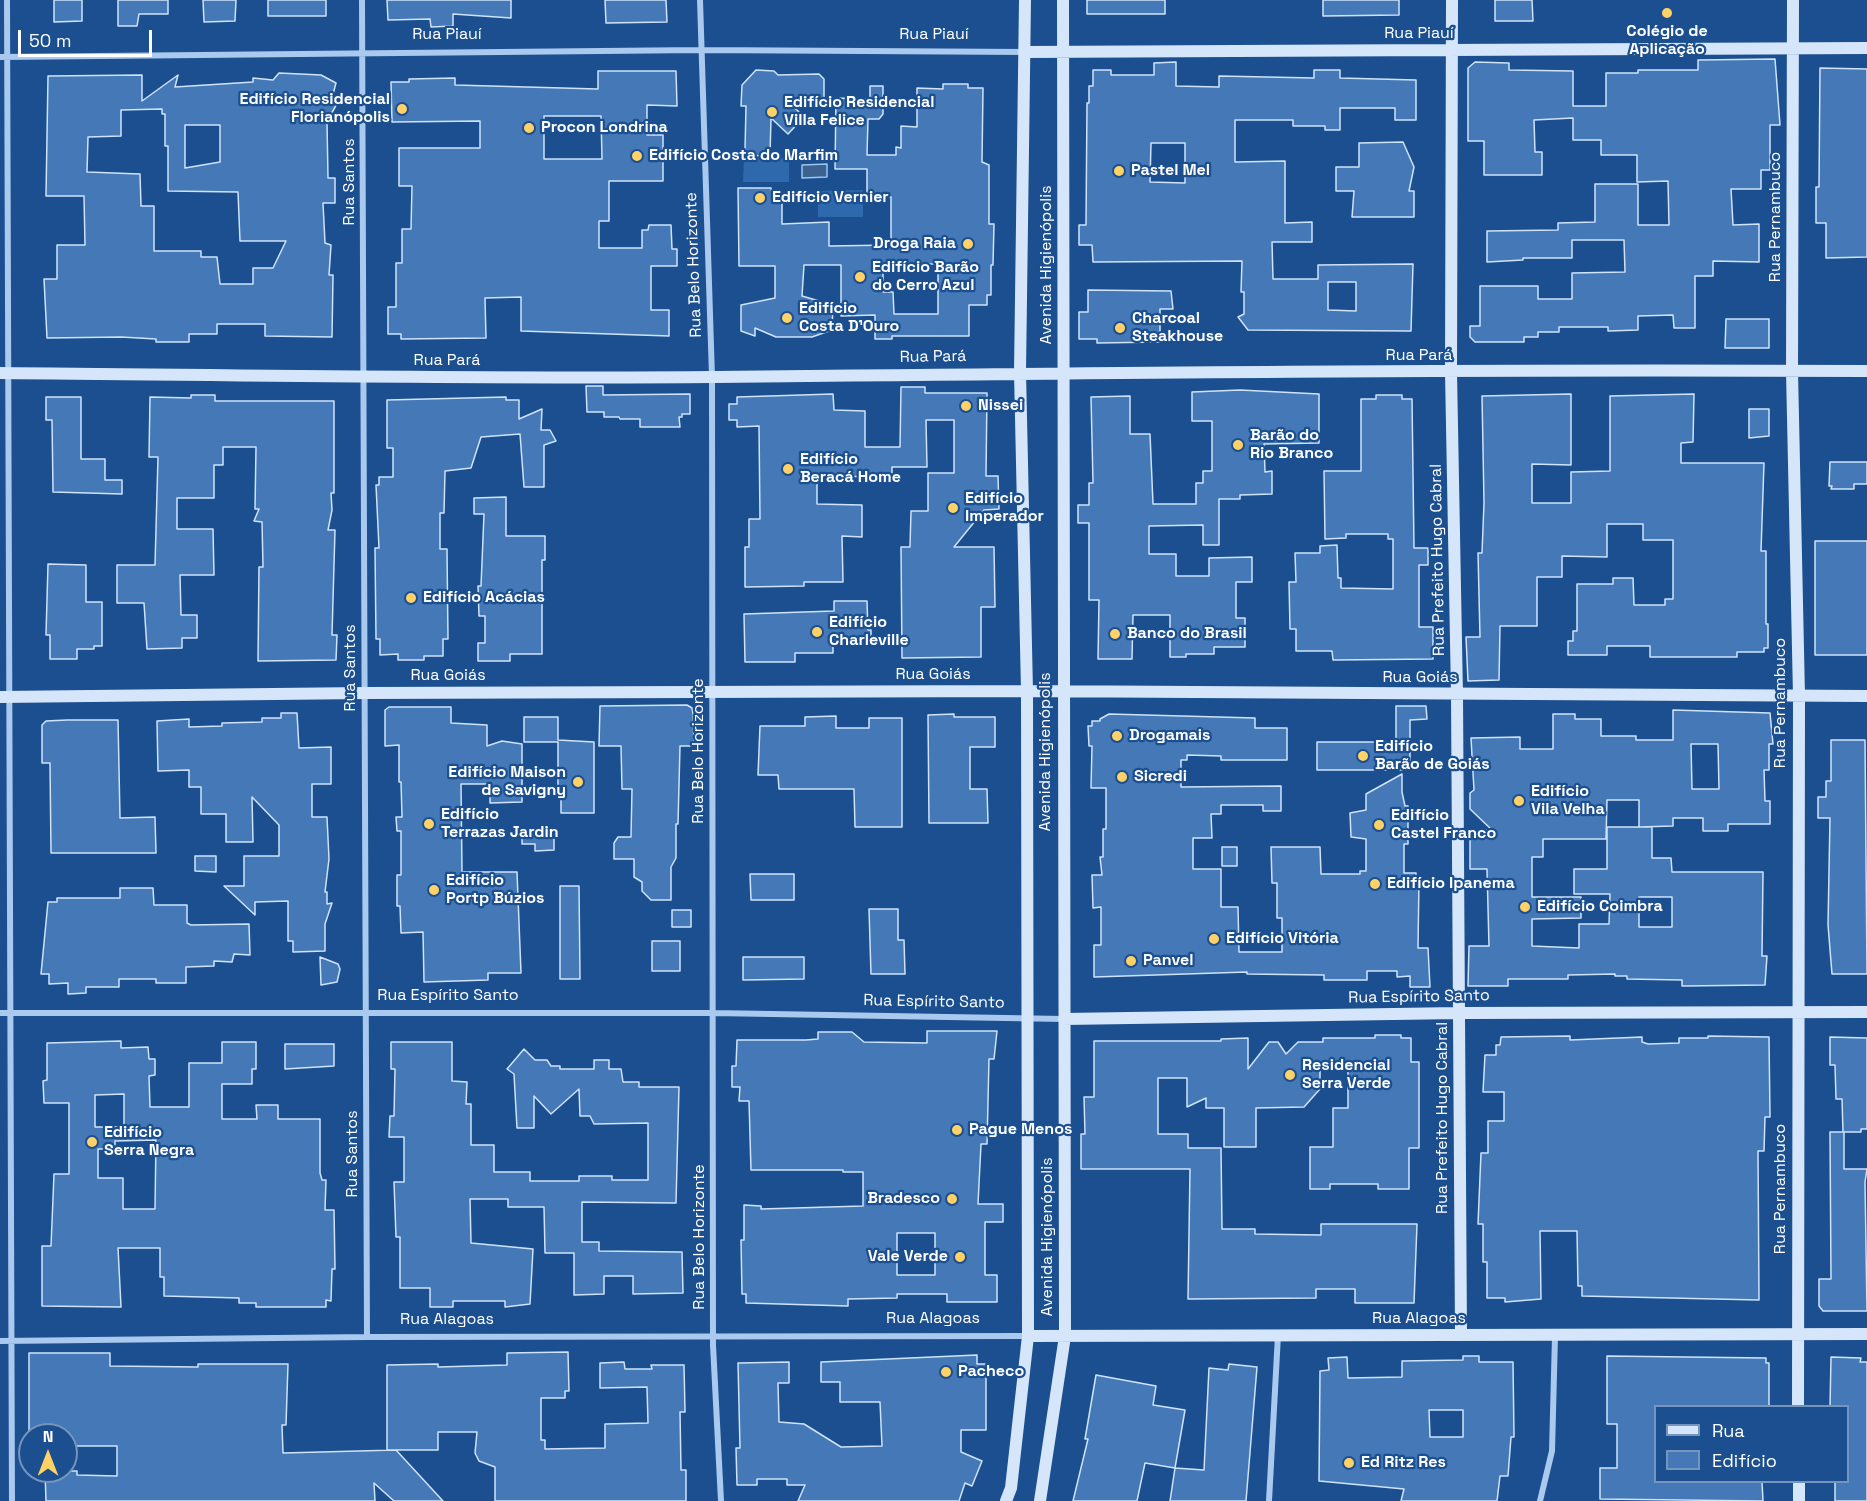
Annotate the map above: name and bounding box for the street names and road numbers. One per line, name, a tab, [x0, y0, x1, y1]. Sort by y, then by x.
street label: Rua Piauí	[1384, 24, 1454, 44]
street label: Rua Piauí	[412, 25, 482, 45]
street label: Rua Piauí	[899, 25, 969, 45]
street label: Rua Santos	[340, 138, 360, 226]
street label: Rua Pernambuco	[1766, 152, 1786, 282]
street label: Avenida Higienópolis	[1037, 185, 1057, 345]
street label: Rua Belo Horizonte	[682, 192, 706, 338]
street label: Rua Pará	[1386, 346, 1452, 366]
street label: Rua Pará	[899, 347, 967, 367]
street label: Rua Pará	[414, 351, 480, 371]
street label: Rua Prefeito Hugo Cabral	[1427, 464, 1449, 656]
street label: Rua Santos	[341, 624, 361, 712]
street label: Rua Pernambuco	[1771, 638, 1791, 768]
street label: Rua Goiás	[895, 665, 971, 685]
street label: Rua Goiás	[410, 666, 486, 686]
street label: Rua Goiás	[1382, 668, 1458, 688]
street label: Avenida Higienópolis	[1036, 672, 1056, 832]
street label: Rua Belo Horizonte	[689, 678, 709, 824]
street label: Rua Espírito Santo	[377, 986, 519, 1006]
street label: Rua Espírito Santo	[1348, 986, 1490, 1008]
street label: Rua Espírito Santo	[863, 991, 1005, 1013]
street label: Rua Prefeito Hugo Cabral	[1433, 1022, 1453, 1214]
street label: Rua Santos	[343, 1110, 363, 1198]
street label: Rua Pernambuco	[1771, 1124, 1791, 1254]
street label: Avenida Higienópolis	[1038, 1157, 1058, 1317]
street label: Rua Belo Horizonte	[690, 1164, 710, 1310]
street label: Rua Alagoas	[886, 1309, 980, 1329]
street label: Rua Alagoas	[1372, 1309, 1466, 1329]
street label: Rua Alagoas	[400, 1310, 494, 1330]

